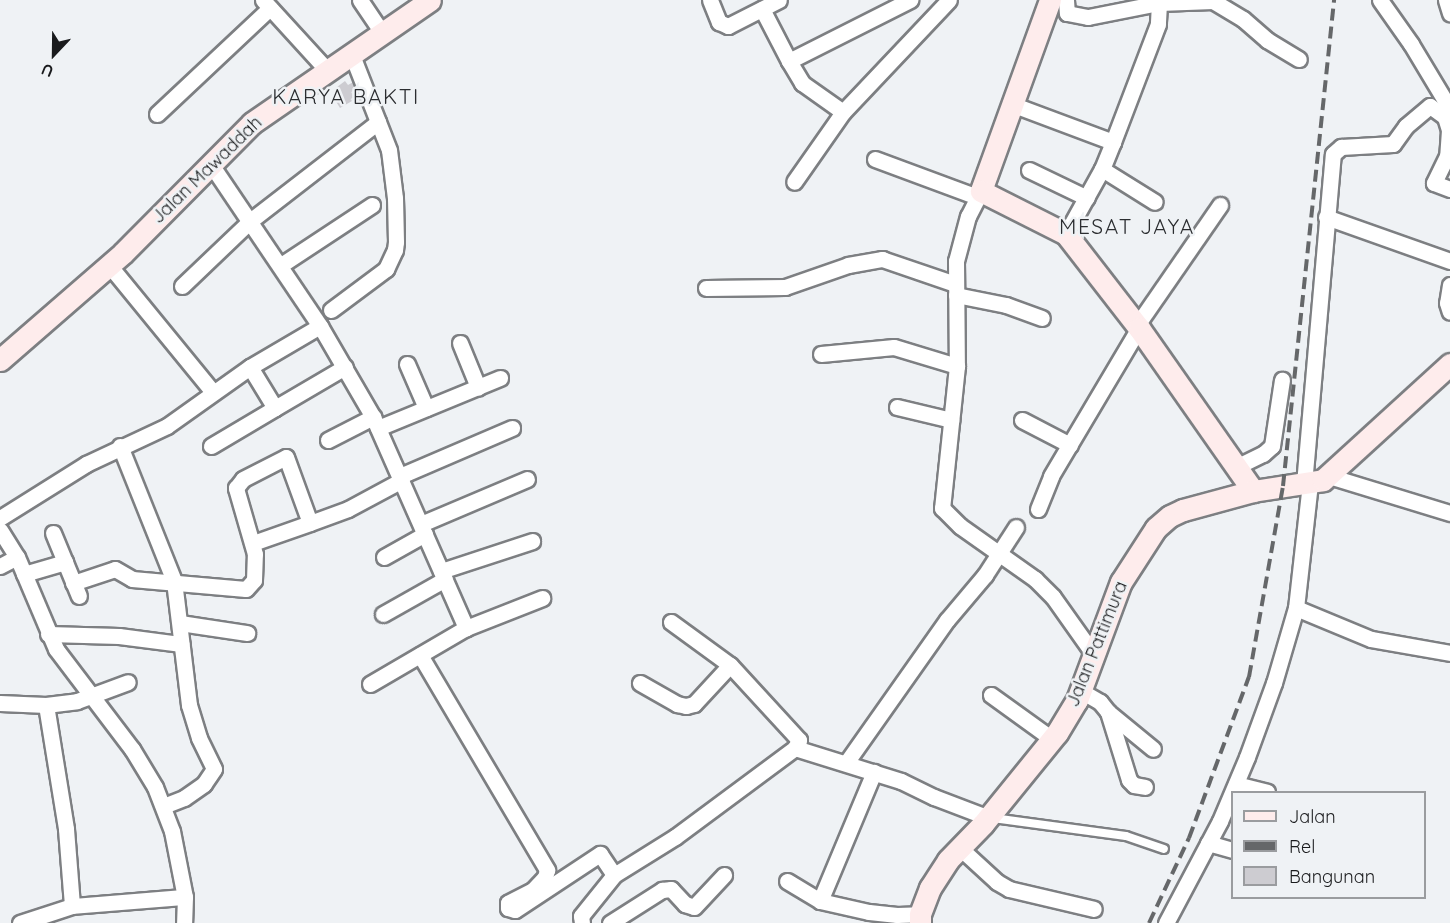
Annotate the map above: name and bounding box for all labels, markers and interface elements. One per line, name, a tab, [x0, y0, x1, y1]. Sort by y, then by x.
north arrow	[24, 24, 84, 84]
text: U	[38, 59, 56, 82]
district label: KARYA BAKTI	[272, 83, 420, 109]
street label: Jalan Mawaddah	[147, 112, 267, 228]
district label: MESAT JAYA	[1059, 213, 1195, 239]
street label: Jalan Pattimura	[1062, 578, 1132, 710]
legend	[1231, 791, 1426, 899]
text: Jalan	[1289, 805, 1336, 828]
text: Rel	[1289, 835, 1315, 858]
text: Bangunan	[1289, 865, 1375, 888]

